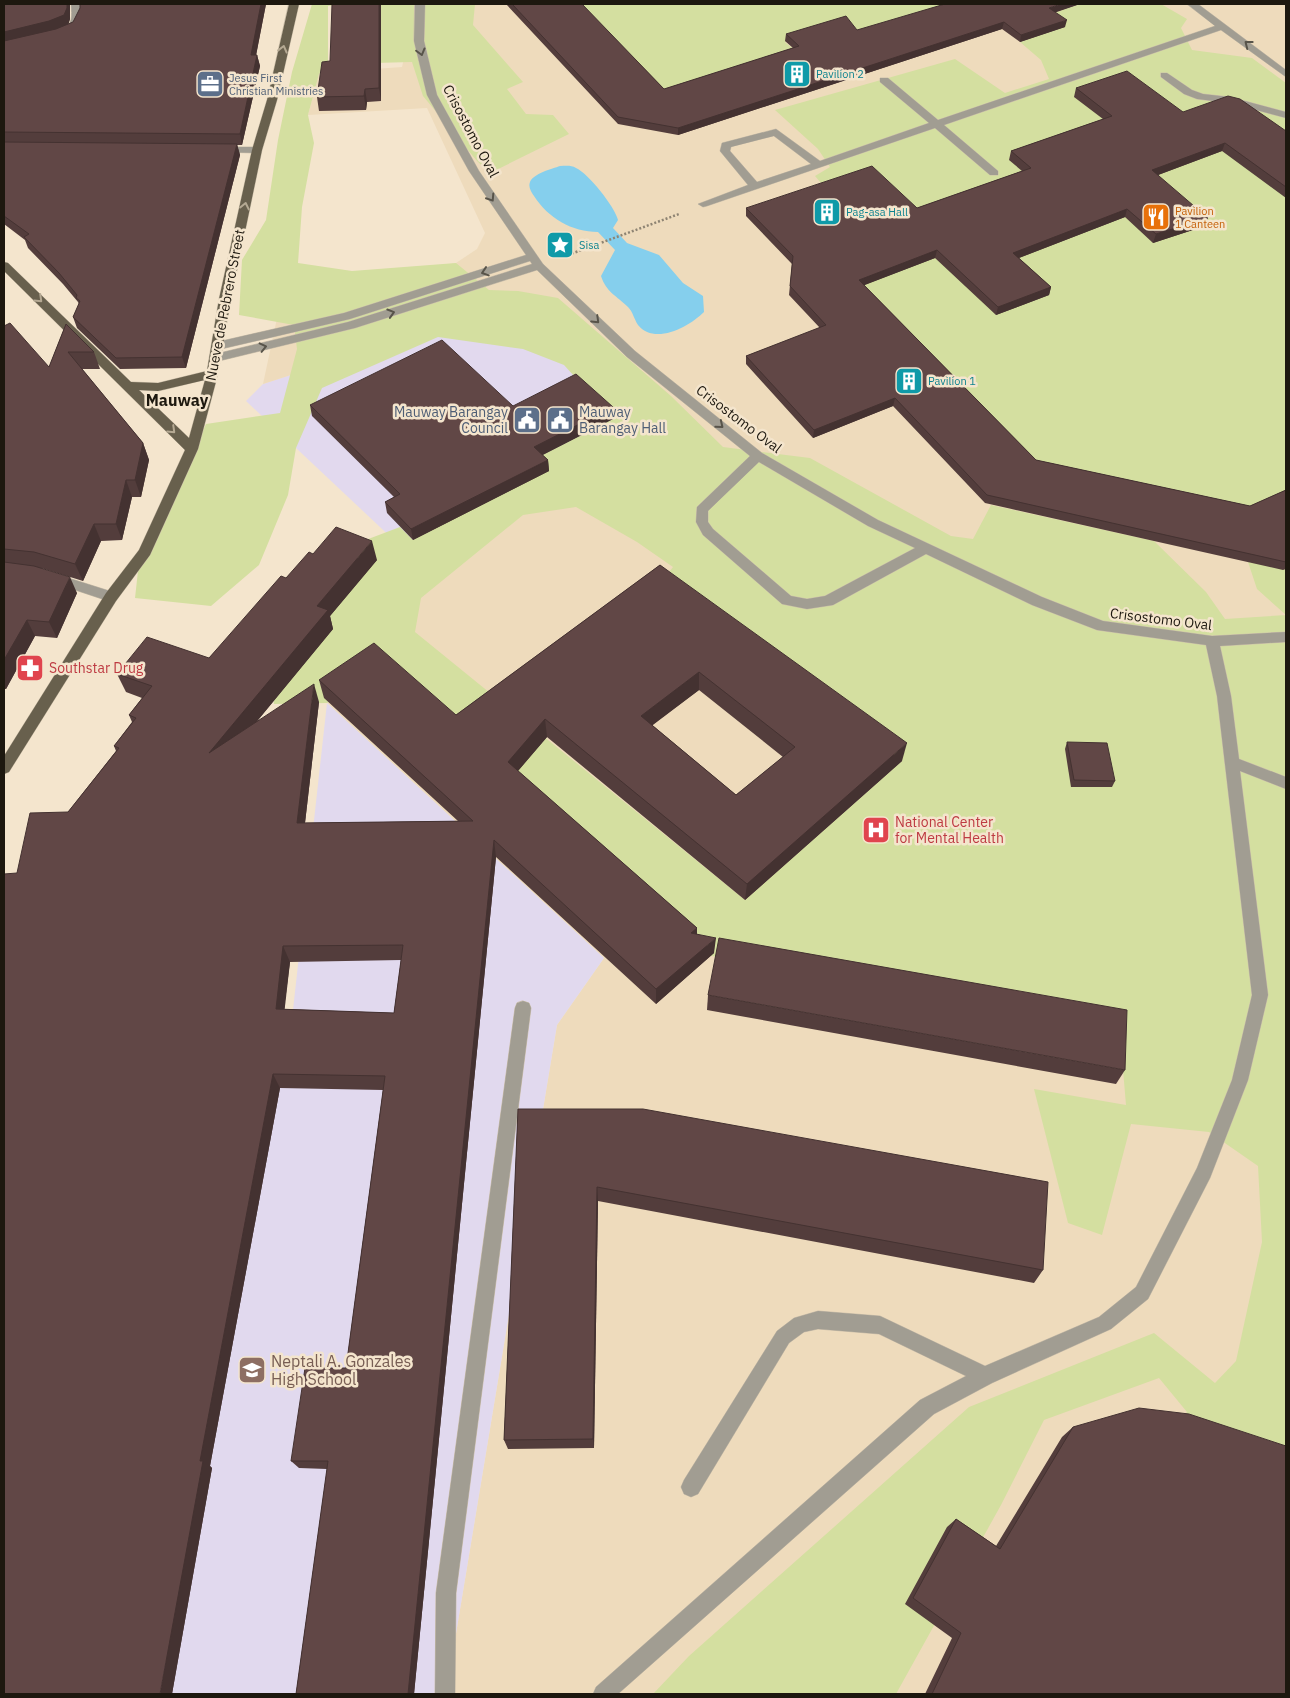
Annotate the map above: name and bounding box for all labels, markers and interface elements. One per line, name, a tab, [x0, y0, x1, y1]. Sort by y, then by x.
one-way arrow	[1245, 42, 1254, 50]
one-way arrow	[278, 45, 288, 53]
one-way arrow	[416, 47, 426, 56]
building icon: Pavilion 2	[782, 59, 812, 89]
place label: Pavilion 2	[816, 67, 864, 81]
office icon: Jesus First Christian Ministries	[195, 69, 225, 99]
place label: Jesus First Christian Ministries	[229, 71, 323, 98]
street label: Crisostomo Oval	[439, 81, 503, 181]
one-way arrow	[485, 192, 494, 201]
building icon: Pag-asa Hall	[812, 197, 842, 227]
one-way arrow	[239, 202, 250, 211]
restaurant icon: Pavilion 1 Canteen	[1141, 202, 1171, 232]
place label: Pavilion 1 Canteen	[1175, 204, 1225, 231]
place label: Pag-asa Hall	[846, 205, 908, 219]
street label: Nueve de Pebrero Street	[202, 228, 249, 382]
place icon: Sisa	[545, 230, 575, 260]
place label: Sisa	[579, 238, 599, 252]
one-way arrow	[482, 267, 490, 277]
one-way arrow	[33, 293, 42, 302]
one-way arrow	[387, 309, 395, 319]
one-way arrow	[590, 314, 599, 323]
one-way arrow	[258, 342, 267, 353]
building icon: Pavilion 1	[894, 366, 924, 396]
place label: Pavilion 1	[928, 374, 976, 388]
street label: Crisostomo Oval	[693, 381, 786, 457]
district label: Mauway	[146, 390, 209, 410]
place label: Mauway Barangay Council	[394, 403, 508, 437]
place label: Mauway Barangay Hall	[579, 403, 666, 437]
public building icon: Mauway Barangay Council	[512, 405, 542, 435]
public building icon: Mauway Barangay Hall	[545, 405, 575, 435]
one-way arrow	[714, 419, 723, 427]
one-way arrow	[166, 424, 175, 433]
street label: Crisostomo Oval	[1109, 604, 1213, 634]
pharmacy icon: Southstar Drug	[15, 653, 45, 683]
place label: Southstar Drug	[49, 659, 144, 677]
place label: National Center for Mental Health	[895, 813, 1004, 847]
hospital icon: National Center for Mental Health	[861, 815, 891, 845]
place label: Neptali A. Gonzales High School	[271, 1351, 411, 1389]
school or university icon: Neptali A. Gonzales High School	[237, 1355, 267, 1385]

